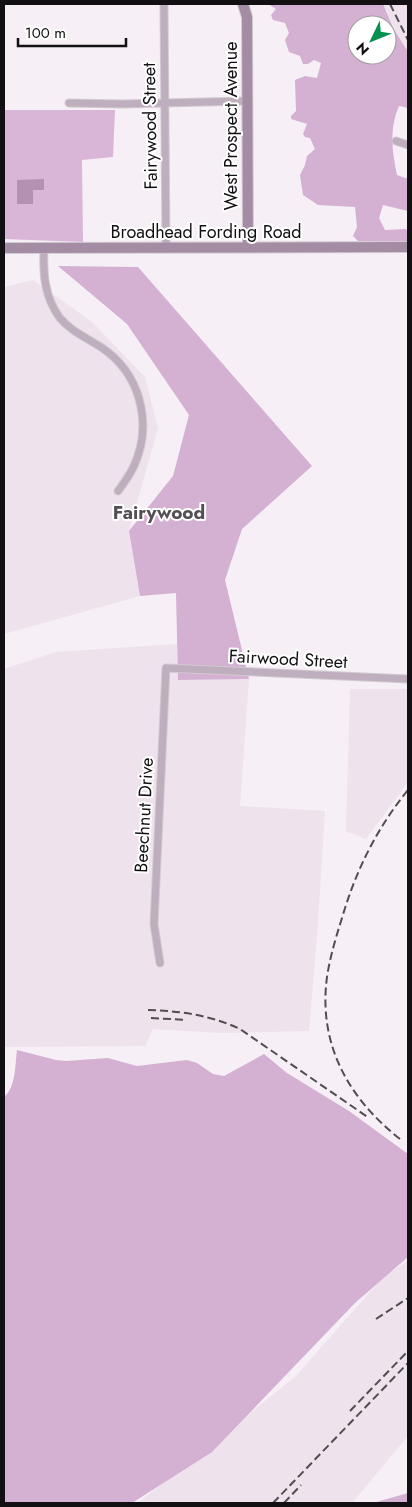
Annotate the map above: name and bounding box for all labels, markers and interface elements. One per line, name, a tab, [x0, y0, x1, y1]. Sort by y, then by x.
scale bar	[18, 15, 125, 47]
north arrow	[347, 15, 397, 65]
text: 100 m	[25, 22, 66, 44]
text: N	[351, 38, 374, 60]
street label: West Prospect Avenue	[218, 41, 244, 211]
street label: Fairywood Street	[136, 62, 164, 190]
street label: Broadhead Fording Road	[110, 219, 302, 245]
district label: Fairywood	[113, 499, 205, 526]
street label: Fairwood Street	[228, 643, 349, 675]
street label: Beechnut Drive	[128, 757, 160, 873]

